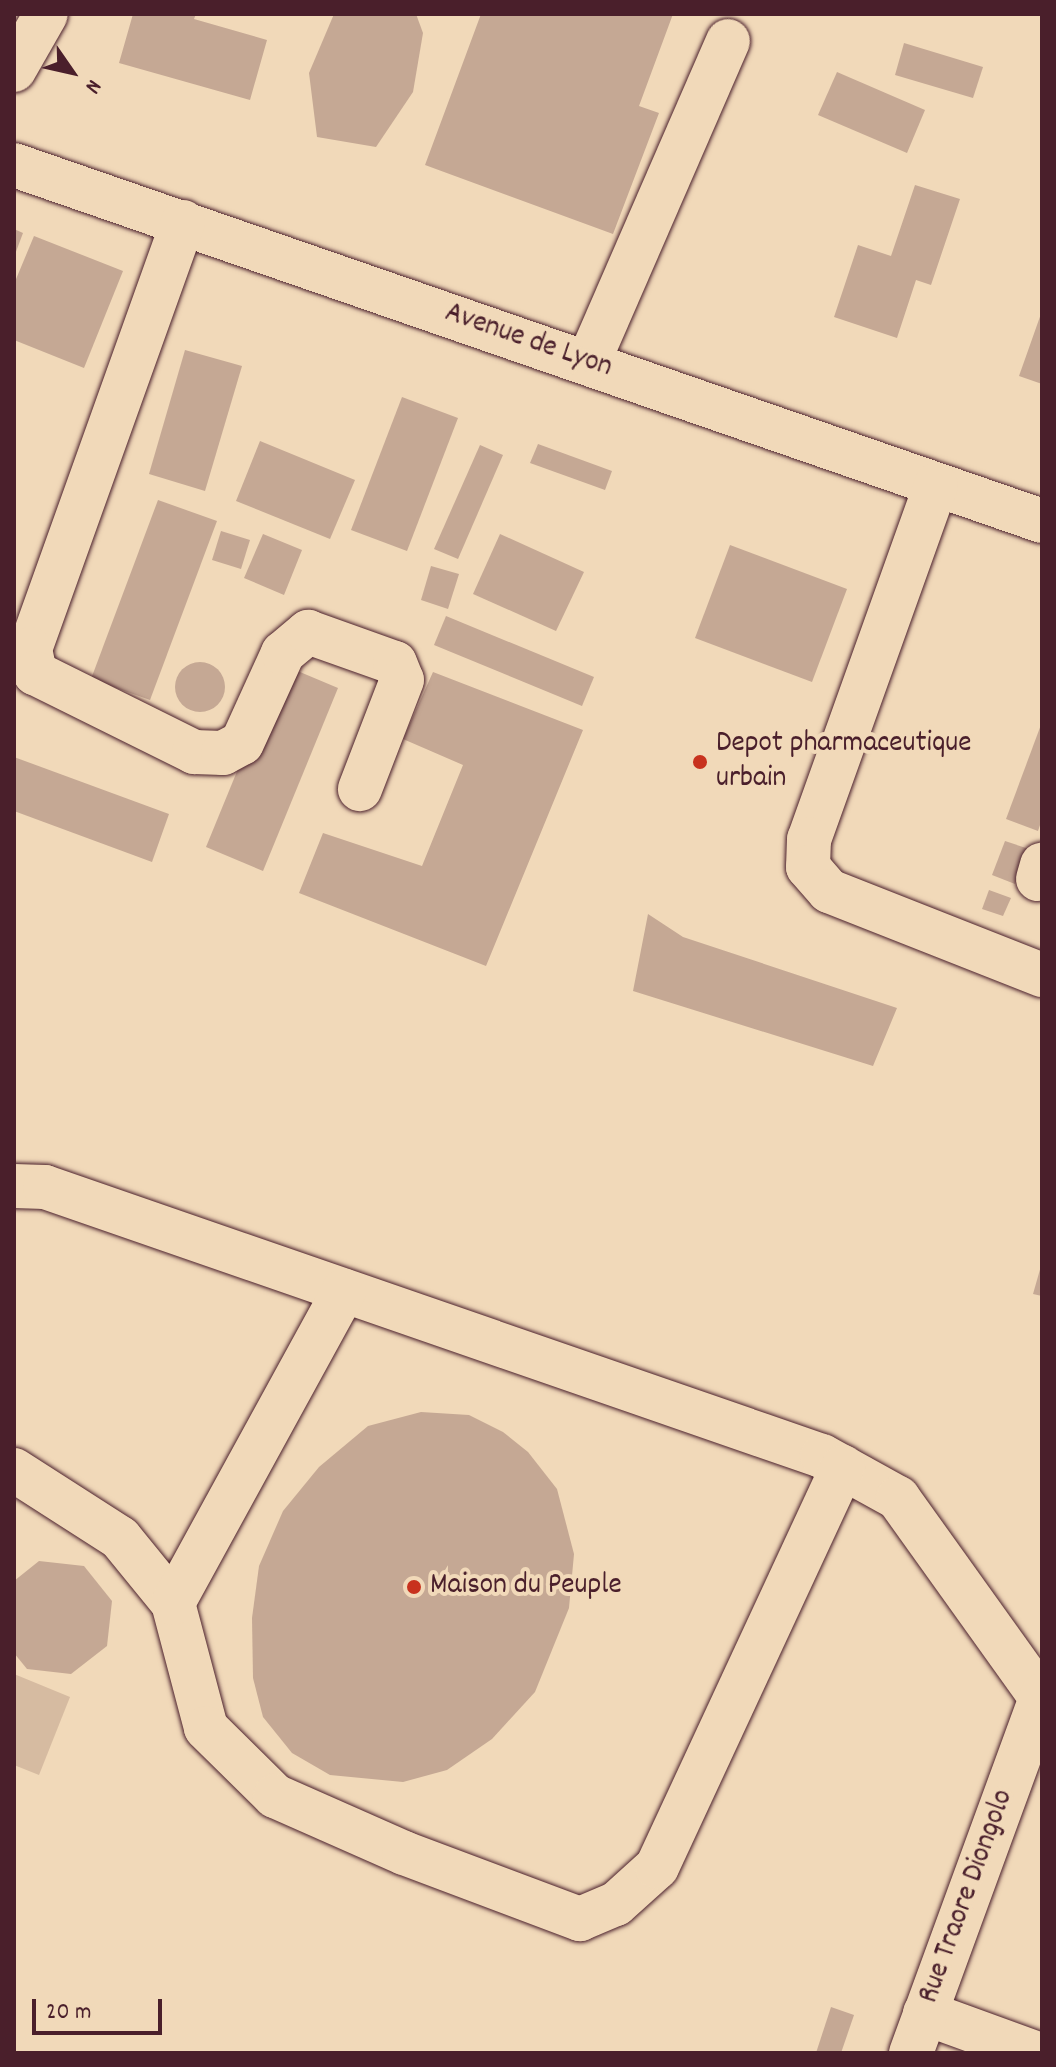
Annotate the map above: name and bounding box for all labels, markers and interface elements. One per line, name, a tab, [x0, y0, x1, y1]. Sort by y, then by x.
north arrow	[32, 32, 112, 112]
text: N	[76, 73, 108, 99]
street label: Avenue de Lyon	[440, 297, 616, 387]
place label: Depot pharmaceutique urbain	[716, 727, 971, 798]
marker: Depot pharmaceutique urbain	[691, 753, 709, 771]
place label: Maison du Peuple	[430, 1569, 622, 1605]
marker: Maison du Peuple	[405, 1578, 423, 1596]
street label: Rue Traore Diongolo	[913, 1785, 1023, 2009]
scale bar	[36, 1983, 166, 2033]
text: 20 m	[46, 1996, 92, 2030]

